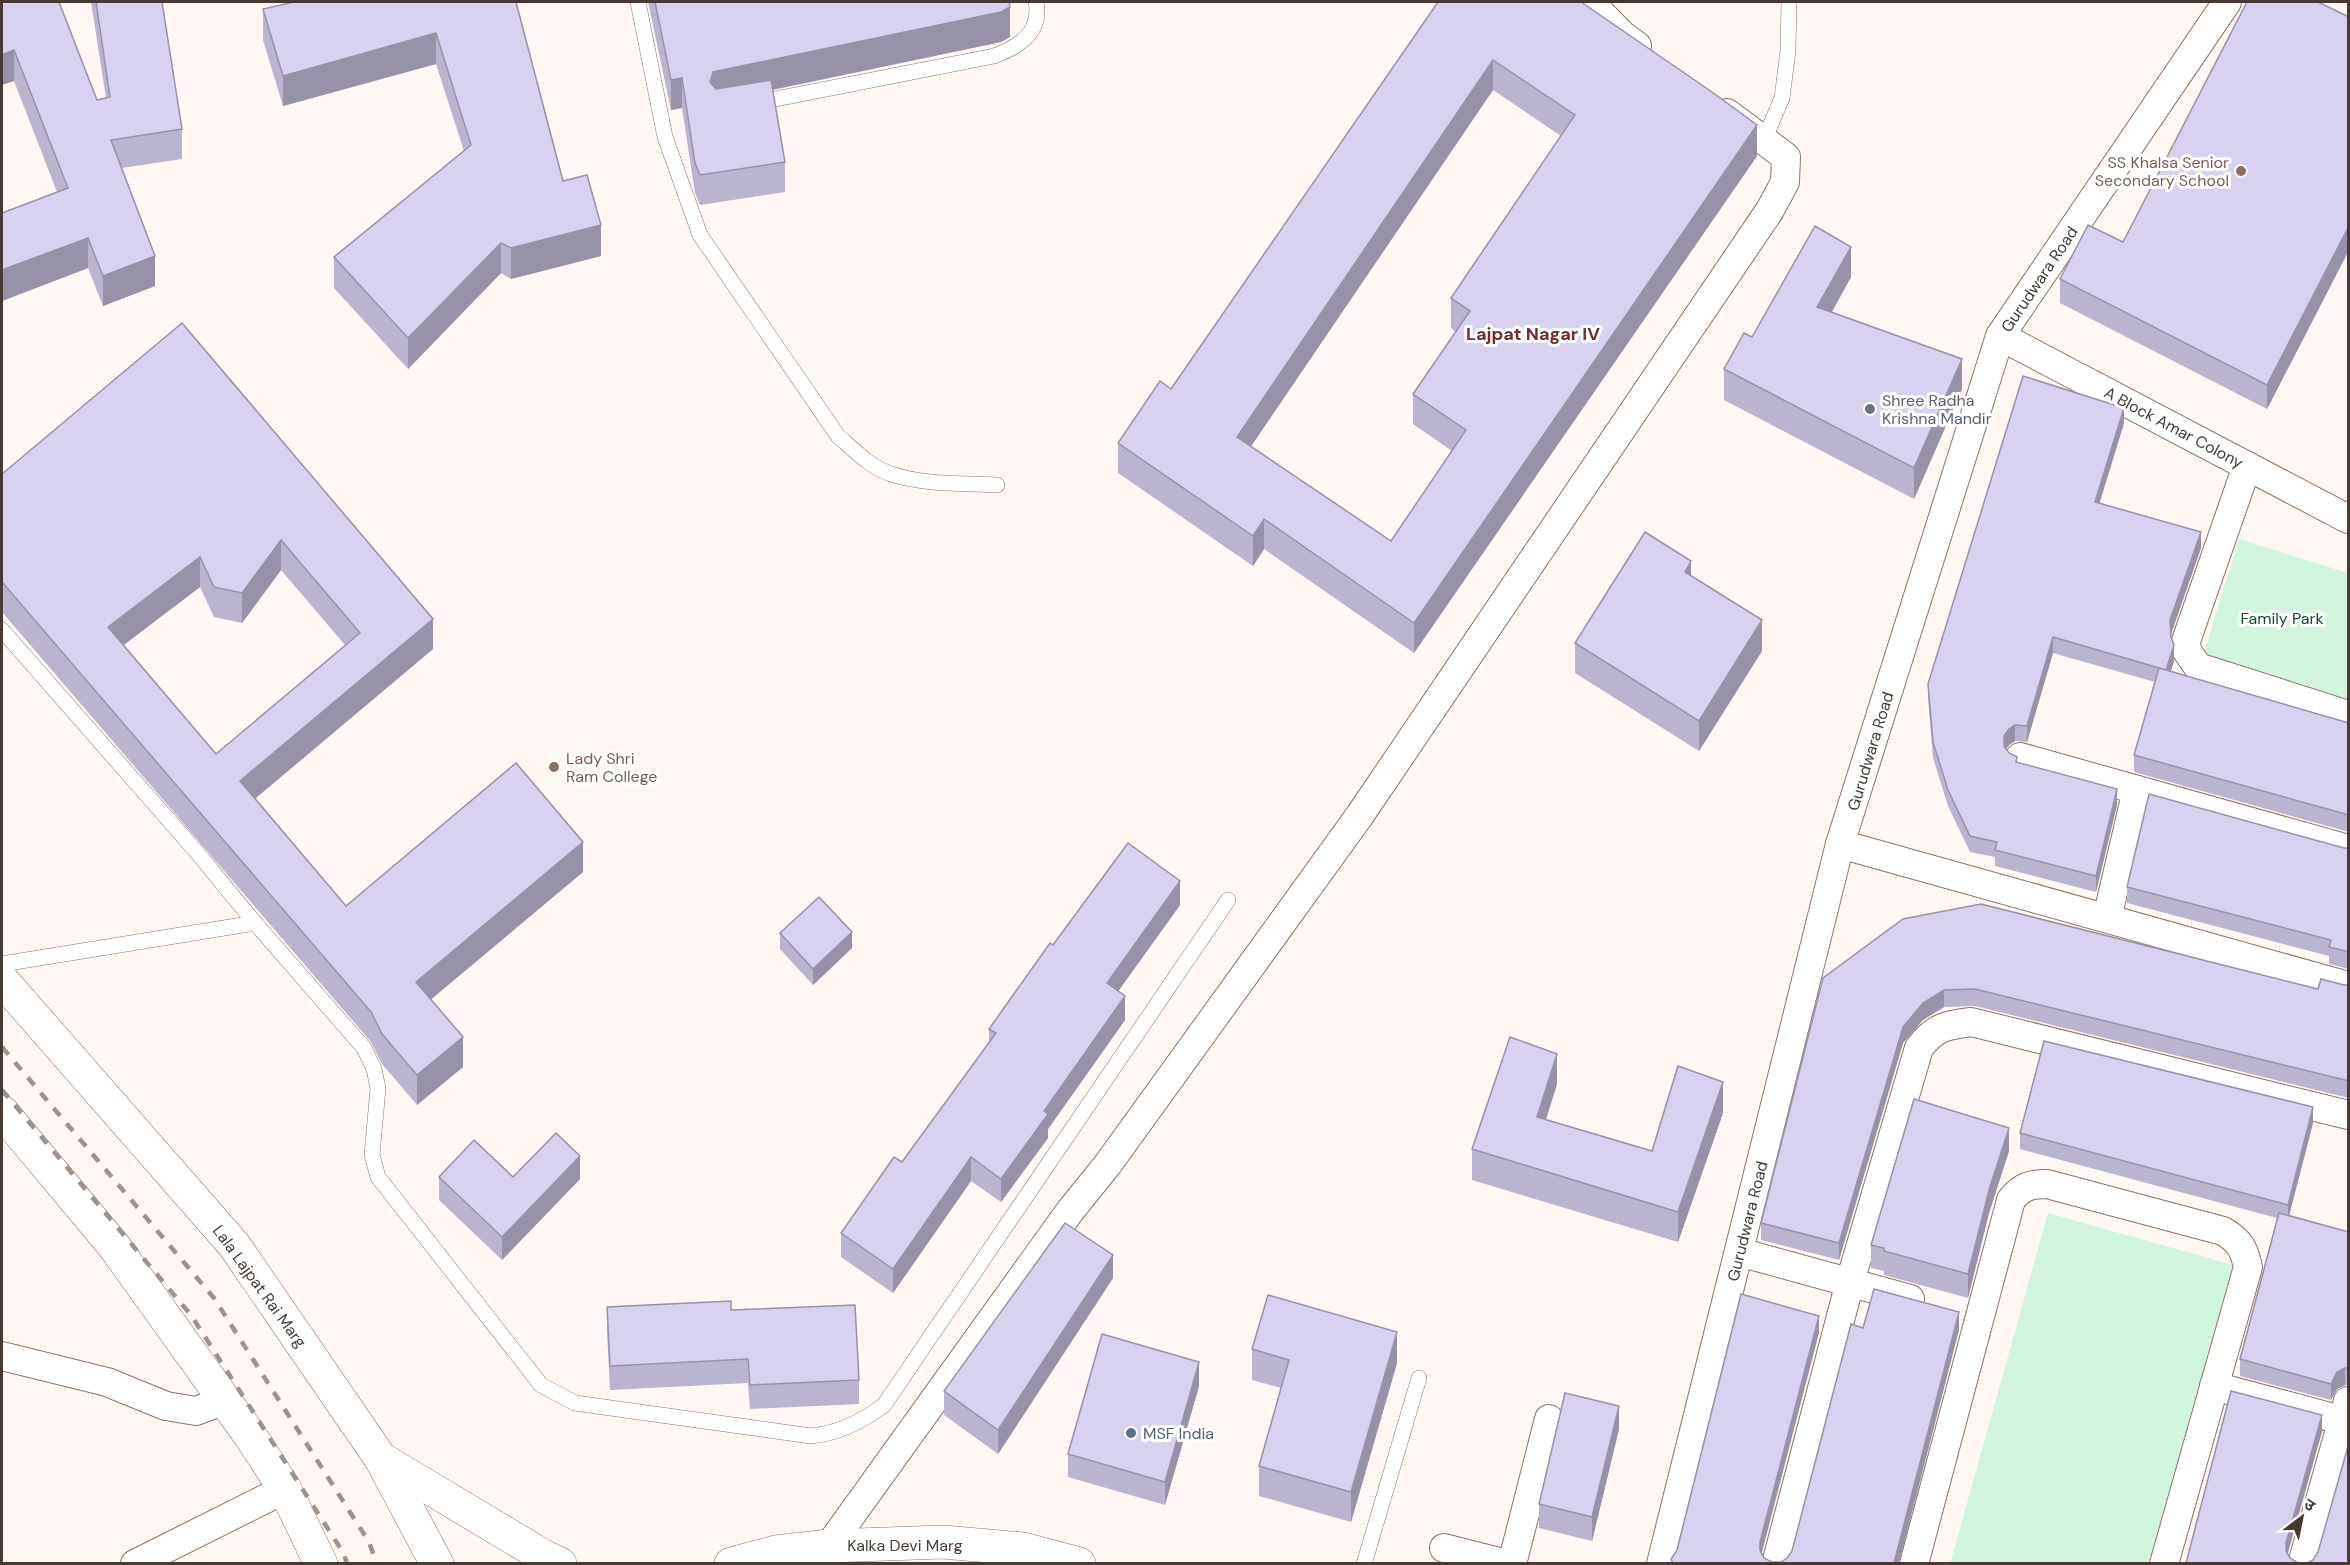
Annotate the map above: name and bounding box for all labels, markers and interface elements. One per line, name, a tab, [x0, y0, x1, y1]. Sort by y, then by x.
place label: SS Khalsa Senior Secondary School	[2095, 152, 2229, 191]
marker: SS Khalsa Senior Secondary School	[2234, 164, 2248, 178]
street label: Gurudwara Road	[1996, 222, 2083, 336]
district label: Lajpat Nagar IV	[1466, 322, 1600, 346]
street label: A Block Amar Colony	[2101, 382, 2247, 473]
place label: Shree Radha Krishna Mandir	[1882, 390, 1992, 429]
marker: Shree Radha Krishna Mandir	[1863, 402, 1877, 416]
park label: Family Park	[2240, 608, 2324, 629]
street label: Gurudwara Road	[1842, 689, 1899, 813]
place label: Lady Shri Ram College	[566, 748, 657, 787]
marker: Lady Shri Ram College	[547, 760, 561, 774]
street label: Gurudwara Road	[1722, 1159, 1773, 1283]
street label: Lala Lajpat Rai Marg	[208, 1221, 311, 1352]
place label: MSF India	[1143, 1423, 1214, 1444]
marker: MSF India	[1124, 1426, 1138, 1440]
north arrow	[2272, 1487, 2332, 1547]
text: उ	[2300, 1493, 2320, 1516]
street label: Kalka Devi Marg	[847, 1535, 963, 1556]

